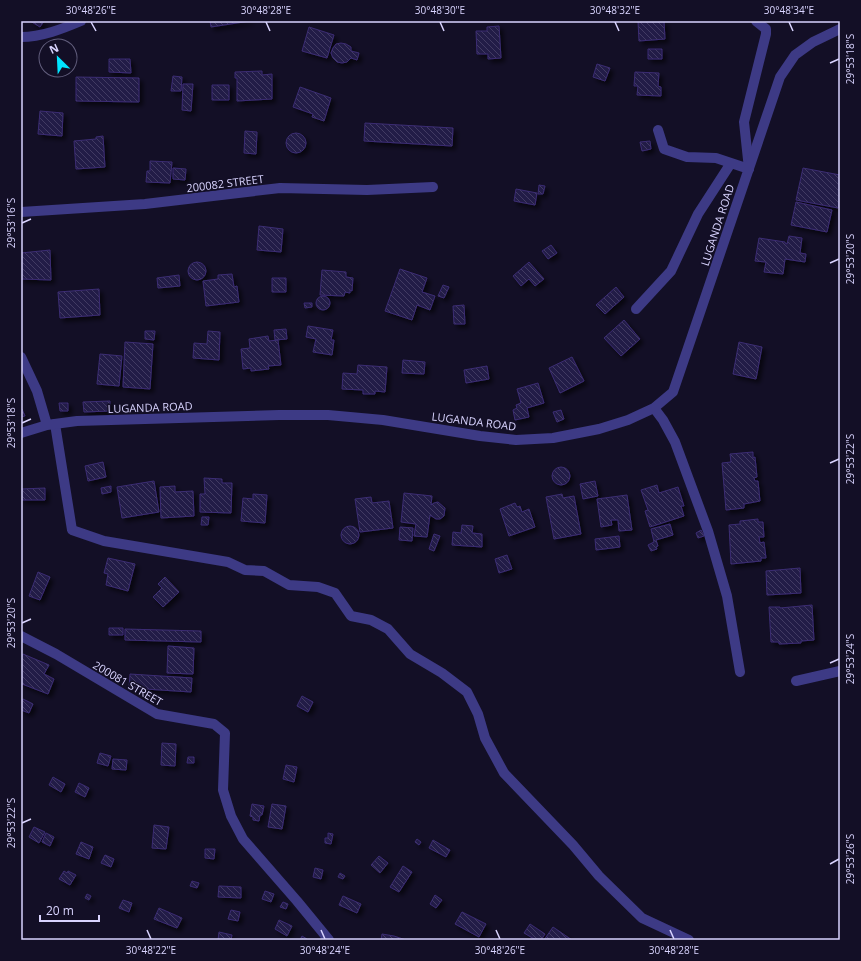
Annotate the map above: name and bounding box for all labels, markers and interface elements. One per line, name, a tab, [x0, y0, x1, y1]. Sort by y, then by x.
text: 30°48'26"E	[66, 3, 116, 17]
text: 30°48'28"E	[241, 3, 291, 17]
text: 30°48'30"E	[415, 3, 465, 17]
text: 30°48'32"E	[590, 3, 640, 17]
text: 30°48'34"E	[764, 3, 814, 17]
text: 29°53'18"S	[843, 34, 857, 84]
north arrow	[38, 38, 78, 78]
text: N	[47, 40, 61, 57]
street label: 200082 STREET	[185, 171, 265, 195]
street label: LUGANDA ROAD	[697, 182, 737, 268]
text: 29°53'16"S	[4, 198, 18, 248]
text: 29°53'20"S	[843, 234, 857, 284]
text: 29°53'18"S	[4, 398, 18, 448]
street label: LUGANDA ROAD	[107, 398, 193, 416]
street label: LUGANDA ROAD	[431, 408, 517, 434]
text: 29°53'22"S	[843, 434, 857, 484]
text: 29°53'20"S	[4, 598, 18, 648]
text: 29°53'24"S	[843, 634, 857, 684]
street label: 200081 STREET	[91, 657, 165, 709]
text: 29°53'22"S	[4, 798, 18, 848]
text: 29°53'26"S	[843, 834, 857, 884]
scale bar	[40, 897, 99, 923]
text: 20 m	[46, 902, 74, 919]
text: 30°48'22"E	[126, 943, 176, 957]
text: 30°48'24"E	[300, 943, 350, 957]
text: 30°48'26"E	[475, 943, 525, 957]
text: 30°48'28"E	[649, 943, 699, 957]

